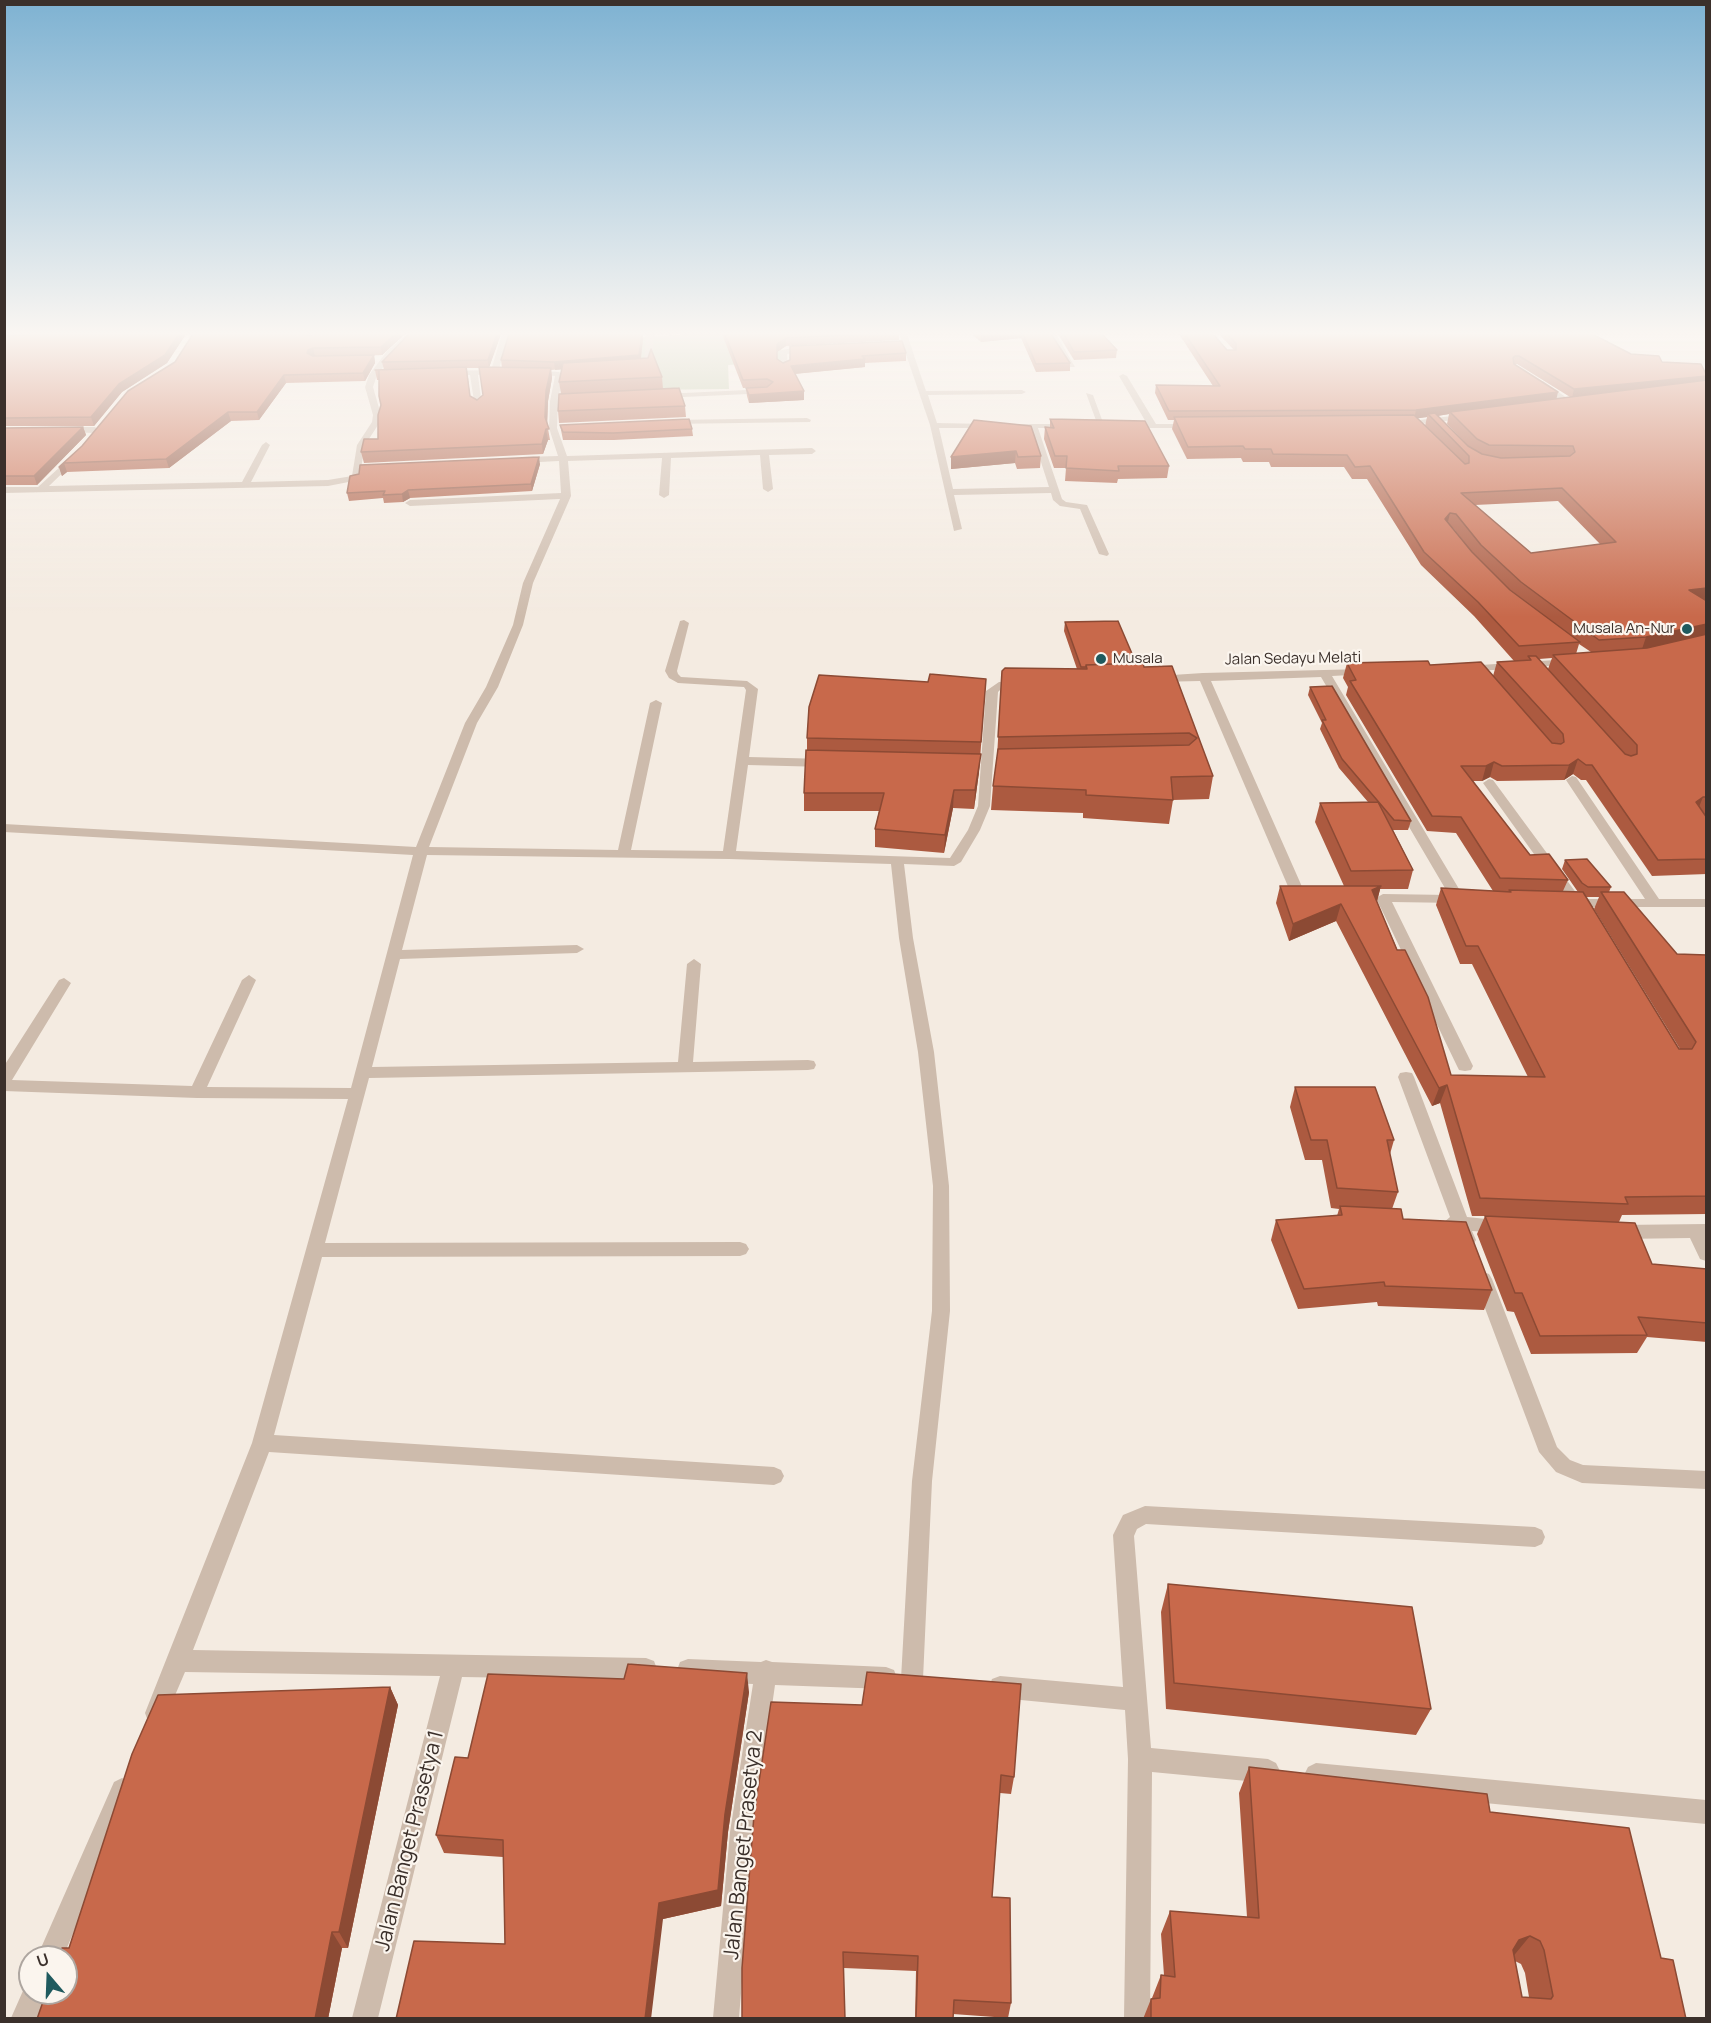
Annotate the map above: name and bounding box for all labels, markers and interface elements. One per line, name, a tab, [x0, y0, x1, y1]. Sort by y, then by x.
place label: Musala An-Nur	[1573, 620, 1675, 638]
marker: Musala An-Nur	[1680, 622, 1694, 636]
street label: Jalan Sedayu Melati	[1225, 649, 1361, 669]
place label: Musala	[1113, 650, 1163, 668]
marker: Musala	[1094, 652, 1108, 666]
street label: Jalan Banget Prasetya 1	[370, 1728, 450, 1954]
street label: Jalan Banget Prasetya 2	[719, 1729, 769, 1961]
north arrow	[18, 1945, 78, 2005]
text: U	[34, 1948, 52, 1972]

